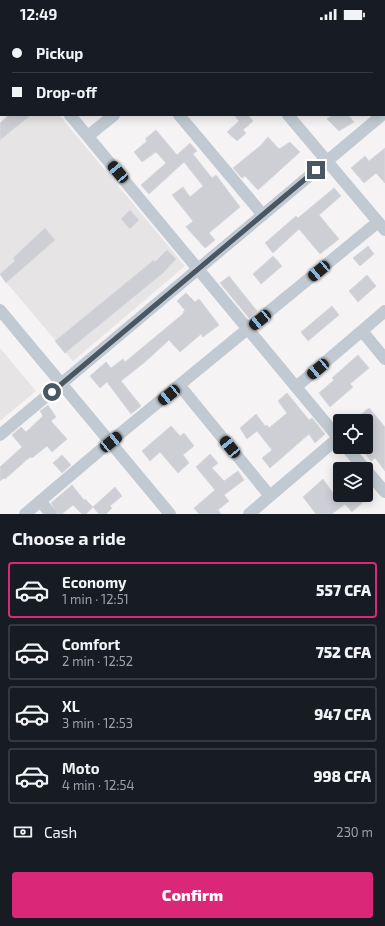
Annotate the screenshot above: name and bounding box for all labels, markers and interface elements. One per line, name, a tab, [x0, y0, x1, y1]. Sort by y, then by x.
text: 12:49	[20, 5, 57, 23]
text: Pickup	[36, 44, 83, 62]
text: Drop-off	[36, 83, 97, 101]
car	[106, 159, 130, 185]
route end	[307, 161, 325, 179]
car	[306, 259, 332, 283]
car	[247, 308, 273, 332]
car	[305, 357, 331, 381]
route start	[43, 383, 61, 401]
car	[156, 383, 182, 407]
map controls	[333, 414, 373, 502]
button: locate	[333, 414, 373, 454]
car	[98, 430, 124, 454]
car	[218, 434, 242, 460]
button: layers	[333, 462, 373, 502]
text: Choose a ride	[12, 527, 126, 549]
icon: car	[14, 572, 50, 608]
text: Economy	[62, 573, 127, 591]
text: 557 CFA	[316, 581, 371, 599]
text: 1 min · 12:51	[62, 591, 129, 607]
icon: car	[14, 634, 50, 670]
text: Comfort	[62, 635, 120, 653]
text: 752 CFA	[316, 643, 371, 661]
text: 2 min · 12:52	[62, 653, 133, 669]
icon: car	[14, 696, 50, 732]
text: XL	[62, 697, 80, 715]
text: 947 CFA	[314, 705, 371, 723]
text: 3 min · 12:53	[62, 715, 133, 731]
icon: car	[14, 758, 50, 794]
text: Moto	[62, 759, 100, 777]
text: 998 CFA	[313, 767, 371, 785]
text: 4 min · 12:54	[62, 777, 134, 793]
icon: cash	[12, 821, 34, 843]
text: Cash	[44, 823, 77, 841]
text: 230 m	[336, 824, 373, 840]
button: Confirm	[12, 872, 373, 918]

